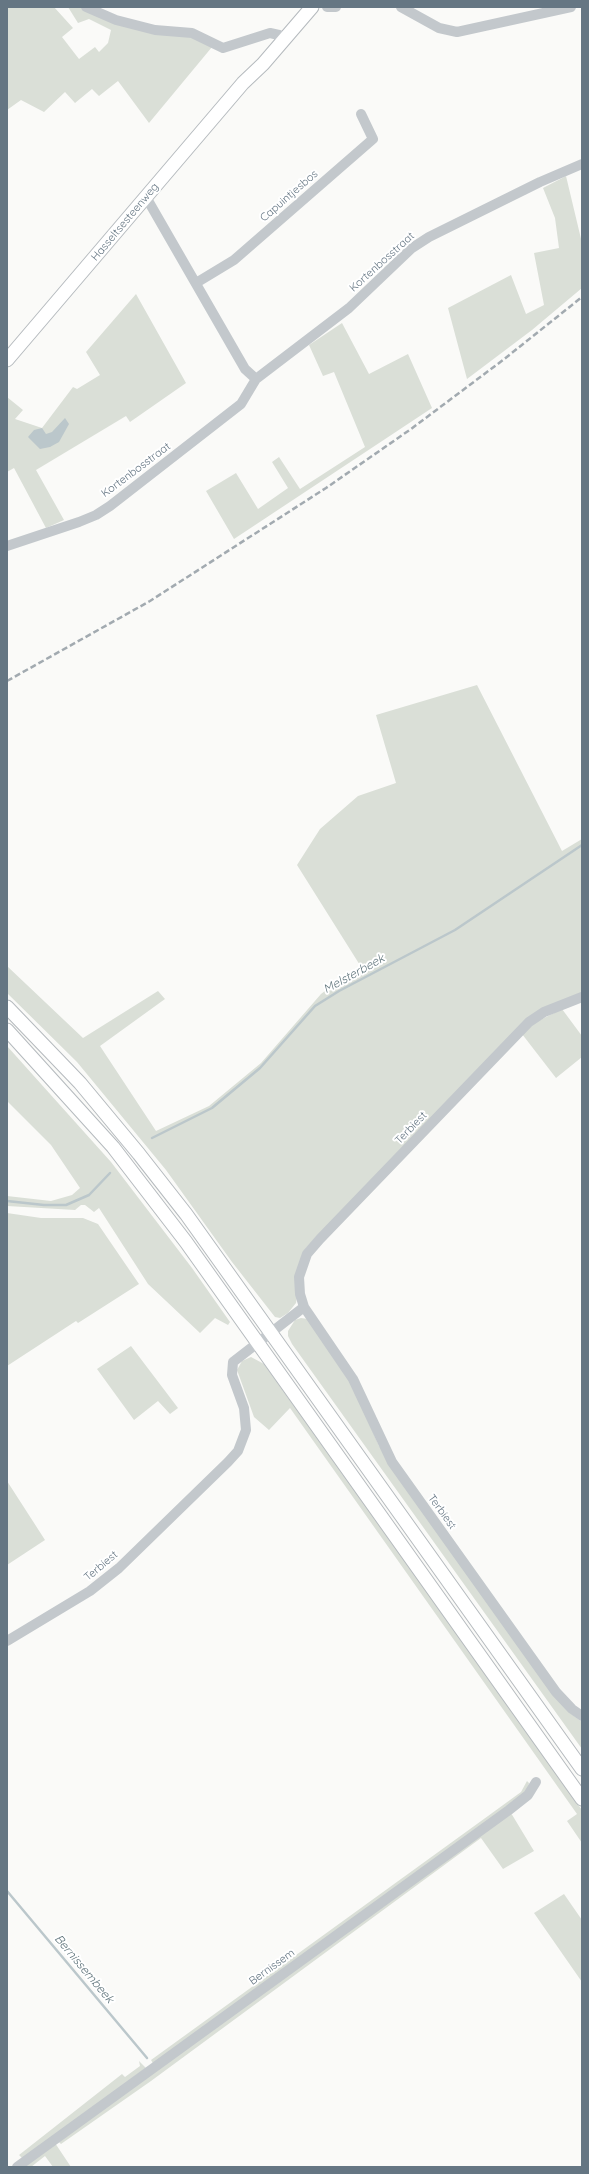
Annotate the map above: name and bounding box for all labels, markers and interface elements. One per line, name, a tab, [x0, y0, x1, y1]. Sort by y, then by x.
street label: Capuintjesbos	[257, 167, 321, 225]
street label: Hasseltsesteenweg	[88, 180, 162, 264]
street label: Kortenbosstraat	[347, 229, 417, 295]
street label: Kortenbosstraat	[99, 440, 173, 500]
water label: Melsterbeek	[321, 951, 387, 997]
street label: Terbiest	[392, 1109, 430, 1147]
street label: Terbiest	[425, 1492, 459, 1532]
street label: Terbiest	[81, 1548, 121, 1584]
water label: Bernissembeek	[51, 1932, 117, 2006]
street label: Bernissem	[247, 1946, 297, 1988]

